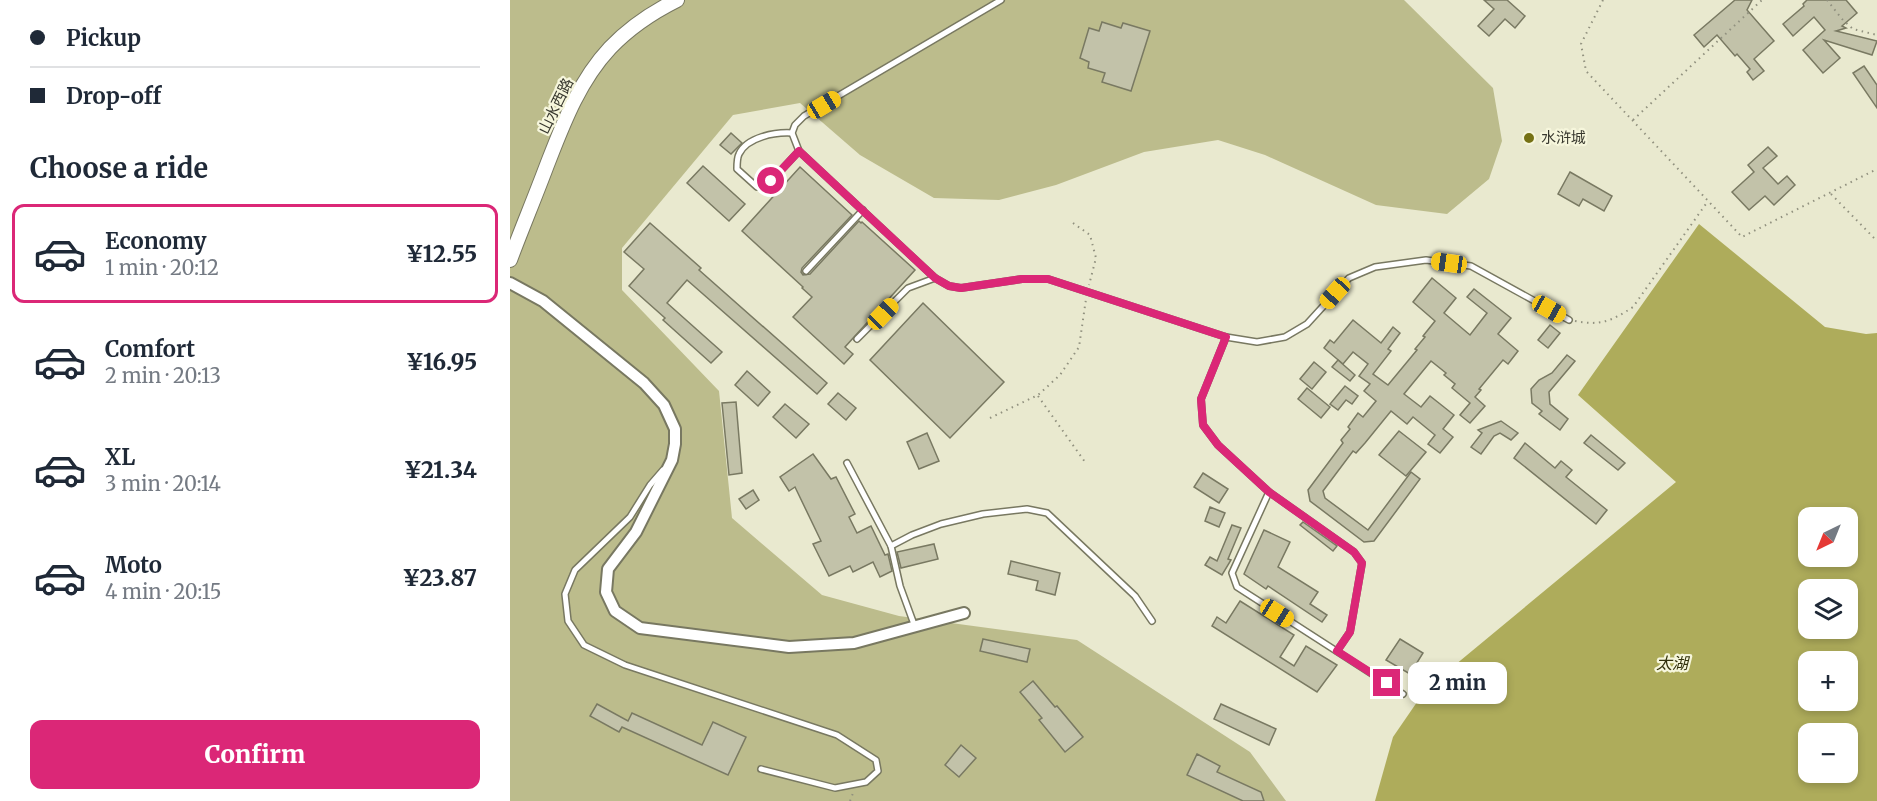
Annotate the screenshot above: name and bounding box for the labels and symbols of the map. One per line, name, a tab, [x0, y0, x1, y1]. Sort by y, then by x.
street label: 山水西路	[534, 75, 577, 137]
car	[804, 88, 844, 122]
place label: 水浒城	[1541, 128, 1586, 147]
marker: 水浒城	[1522, 131, 1536, 145]
route start	[757, 167, 784, 194]
car	[1430, 252, 1468, 274]
car	[1316, 274, 1354, 312]
car	[1529, 292, 1569, 326]
car	[864, 295, 902, 333]
north arrow	[1798, 507, 1858, 567]
car	[1257, 596, 1297, 630]
water label: 太湖	[1656, 653, 1691, 673]
callout: 2 min	[1408, 662, 1507, 704]
route end	[1373, 669, 1400, 696]

